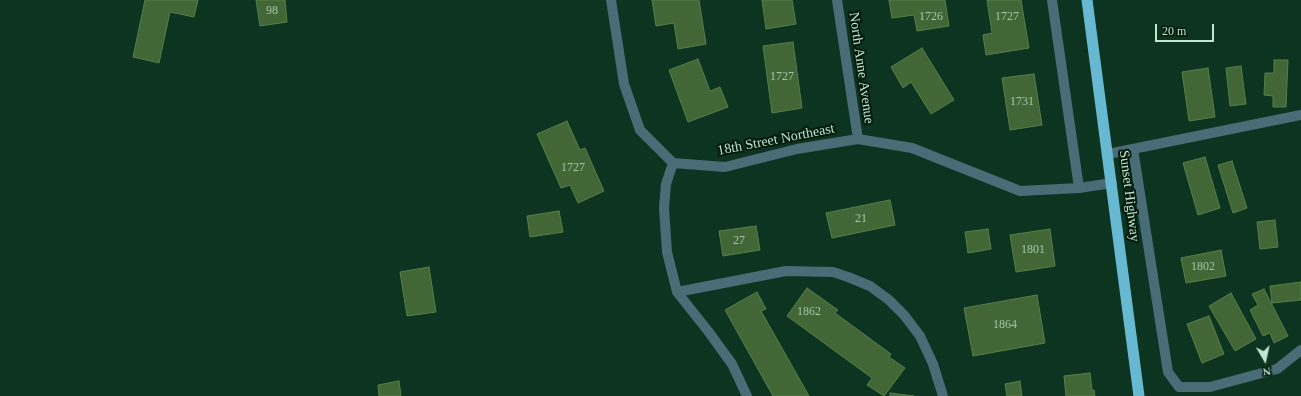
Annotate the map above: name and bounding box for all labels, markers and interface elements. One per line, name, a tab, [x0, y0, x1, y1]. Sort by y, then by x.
house number: 98	[266, 4, 278, 18]
house number: 1726	[919, 10, 943, 24]
house number: 1727	[995, 10, 1019, 24]
street label: North Anne Avenue	[845, 11, 877, 125]
scale bar	[1157, 16, 1216, 42]
text: 20 m	[1162, 24, 1186, 38]
house number: 1727	[770, 70, 794, 84]
house number: 1731	[1010, 95, 1034, 109]
street label: 18th Street Northeast	[716, 120, 836, 160]
street label: Sunset Highway	[1115, 149, 1143, 243]
house number: 1727	[561, 161, 585, 175]
house number: 21	[855, 212, 867, 226]
house number: 27	[733, 234, 745, 248]
house number: 1801	[1021, 243, 1045, 257]
house number: 1802	[1191, 260, 1215, 274]
house number: 1862	[797, 305, 821, 319]
house number: 1864	[993, 318, 1017, 332]
north arrow	[1245, 340, 1285, 380]
text: N	[1262, 365, 1272, 378]

